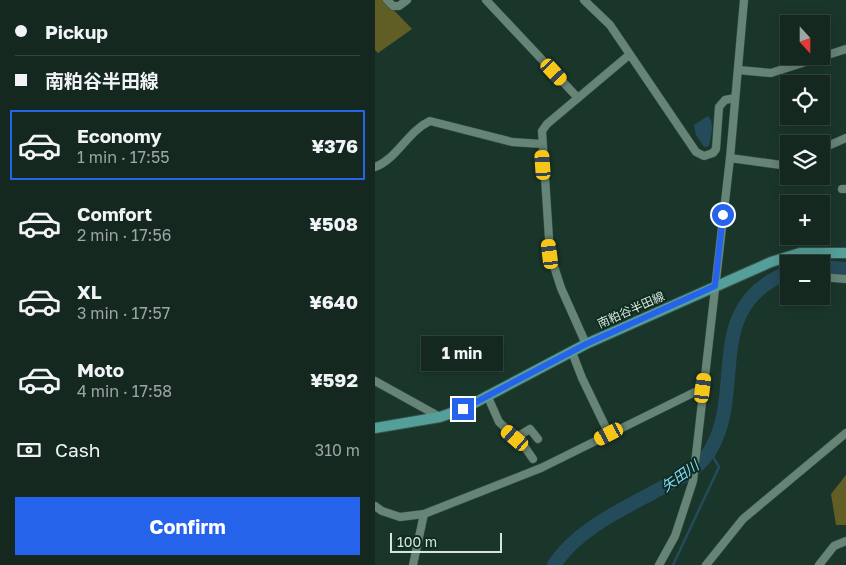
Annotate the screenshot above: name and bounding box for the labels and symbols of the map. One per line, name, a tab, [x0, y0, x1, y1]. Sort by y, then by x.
north arrow	[780, 15, 830, 65]
car	[538, 56, 569, 88]
car	[534, 150, 551, 180]
route start	[712, 204, 734, 226]
car	[540, 238, 559, 270]
street label: 南粕谷半田線	[595, 288, 667, 331]
callout: 1 min	[422, 336, 504, 372]
car	[693, 372, 712, 404]
route end	[452, 398, 474, 420]
car	[592, 421, 625, 447]
car	[498, 422, 531, 454]
water label: 矢田川	[658, 455, 703, 495]
scale bar	[390, 530, 503, 553]

